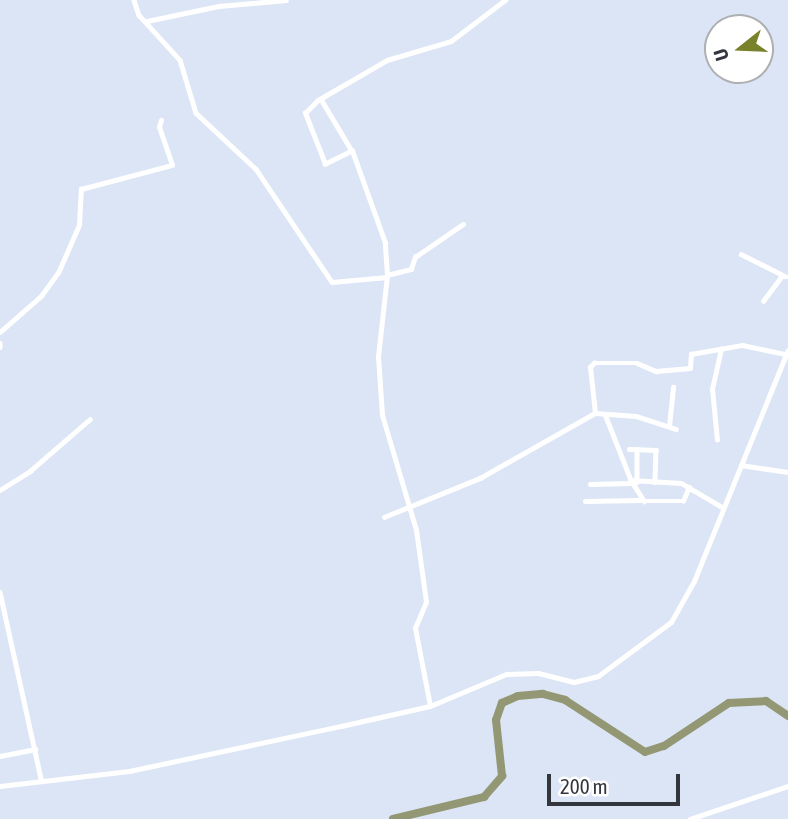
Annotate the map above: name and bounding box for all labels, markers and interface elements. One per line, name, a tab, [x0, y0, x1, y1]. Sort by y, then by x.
north arrow	[704, 14, 774, 84]
text: U	[709, 46, 733, 64]
scale bar	[550, 760, 683, 804]
text: 200 m	[560, 774, 608, 798]

